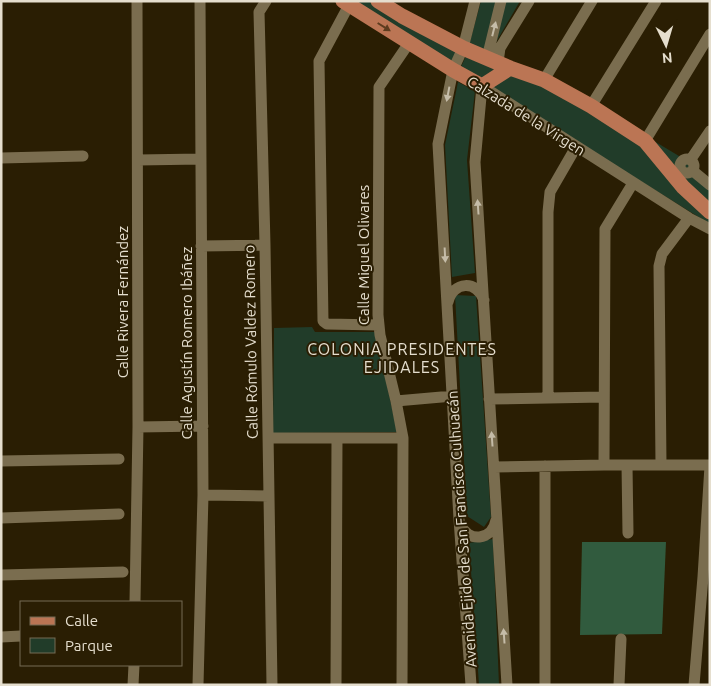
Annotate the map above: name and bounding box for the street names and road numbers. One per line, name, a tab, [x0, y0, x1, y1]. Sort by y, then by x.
street label: Calzada de la Virgen	[464, 72, 588, 159]
street label: Calle Miguel Olivares	[355, 185, 372, 325]
street label: Calle Rivera Fernández	[114, 226, 131, 378]
street label: Calle Rómulo Valdez Romero	[240, 245, 261, 439]
street label: Calle Agustín Romero Ibáñez	[178, 247, 195, 439]
street label: Avenida Ejido de San Francisco Culhuacán	[443, 390, 480, 668]

